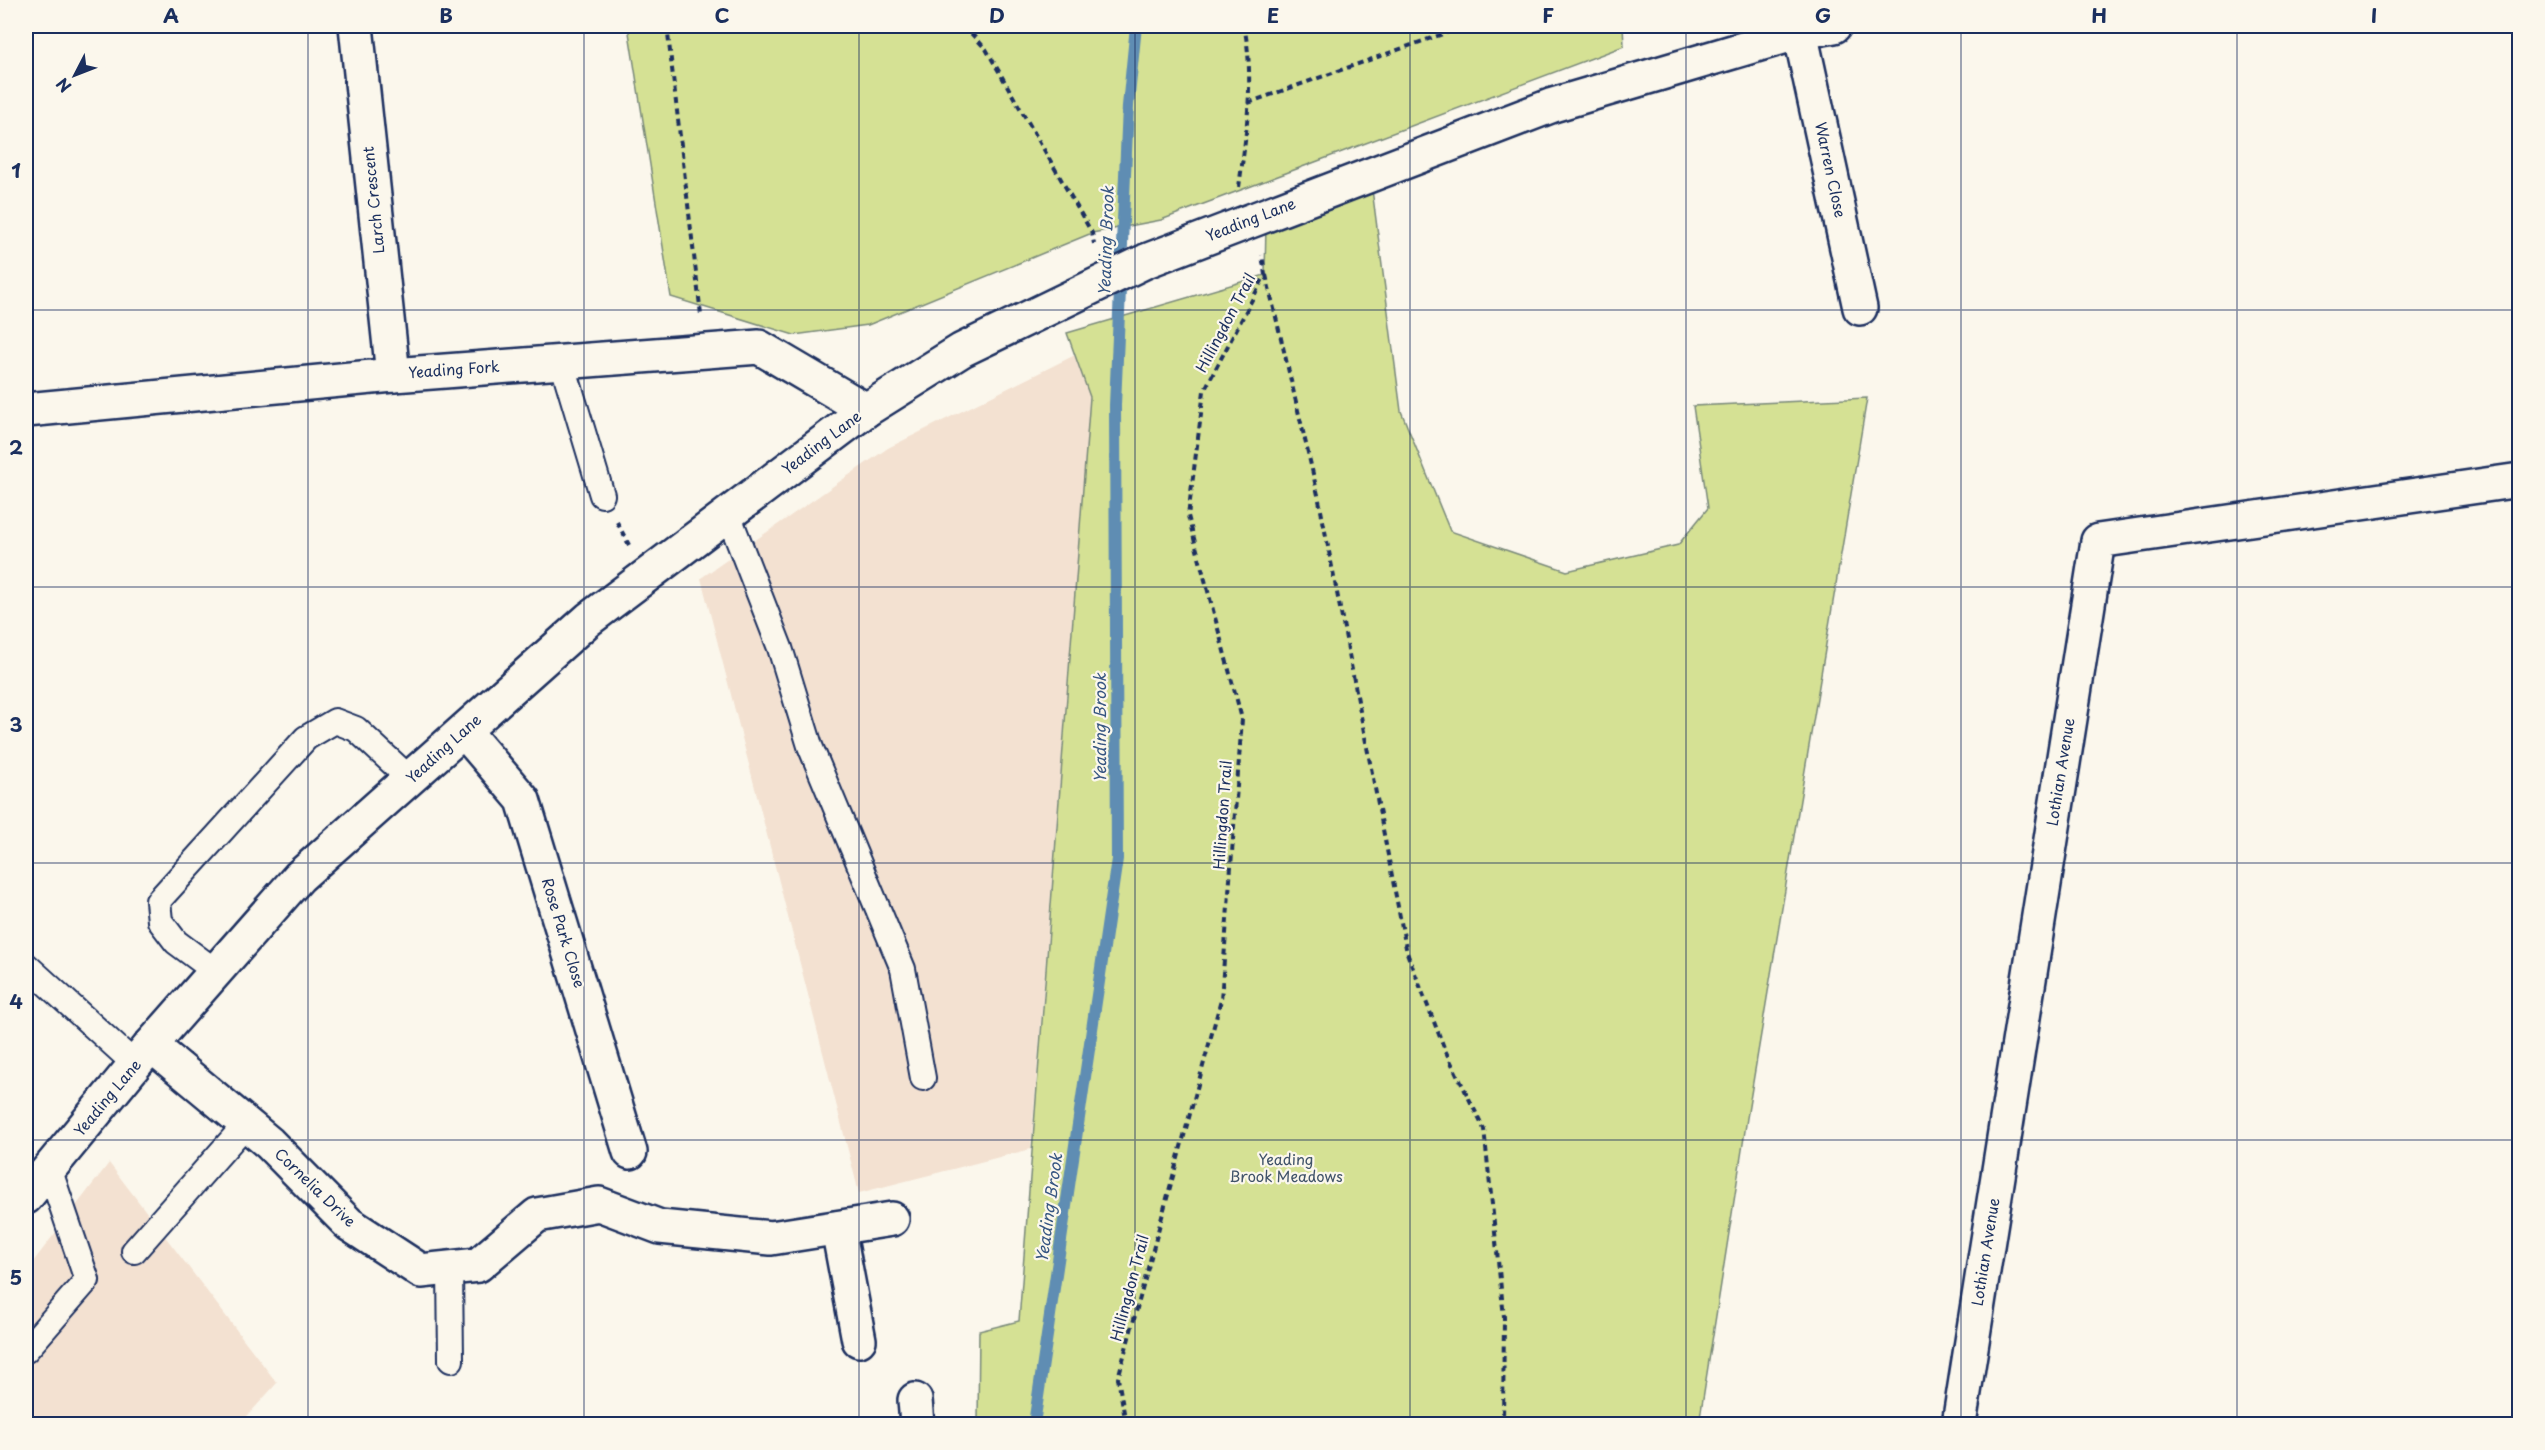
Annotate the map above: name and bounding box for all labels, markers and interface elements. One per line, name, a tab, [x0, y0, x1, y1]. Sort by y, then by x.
text: A	[163, 0, 179, 30]
text: B	[439, 0, 453, 30]
text: C	[714, 0, 730, 30]
text: D	[989, 0, 1005, 30]
text: E	[1267, 0, 1279, 30]
text: F	[1542, 0, 1554, 30]
text: G	[1815, 0, 1831, 30]
text: H	[2091, 0, 2107, 30]
text: I	[2371, 0, 2377, 30]
north arrow	[45, 45, 105, 105]
text: N	[50, 73, 76, 98]
street label: Warren Close	[1810, 120, 1853, 220]
street label: Larch Crescent	[355, 145, 390, 255]
text: 1	[11, 155, 21, 185]
water label: Yeading Brook	[1091, 185, 1119, 296]
street label: Yeading Lane	[1202, 191, 1299, 246]
street label: Hillingdon Trail	[1189, 269, 1261, 376]
street label: Yeading Fork	[408, 354, 501, 383]
street label: Yeading Lane	[776, 404, 866, 479]
text: 2	[9, 432, 23, 462]
water label: Yeading Brook	[1087, 672, 1111, 783]
street label: Yeading Lane	[400, 708, 486, 788]
text: 3	[9, 709, 23, 739]
street label: Lothian Avenue	[2040, 716, 2079, 827]
street label: Hillingdon Trail	[1206, 760, 1237, 870]
street label: Rose Park Close	[537, 875, 592, 990]
text: 4	[9, 986, 23, 1016]
street label: Yeading Lane	[68, 1053, 146, 1141]
street label: Cornelia Drive	[270, 1142, 362, 1232]
park label: Yeading Brook Meadows	[1229, 1147, 1343, 1187]
water label: Yeading Brook	[1028, 1151, 1068, 1264]
street label: Lothian Avenue	[1965, 1196, 2004, 1307]
street label: Hillingdon Trail	[1103, 1232, 1154, 1343]
text: 5	[10, 1262, 22, 1292]

